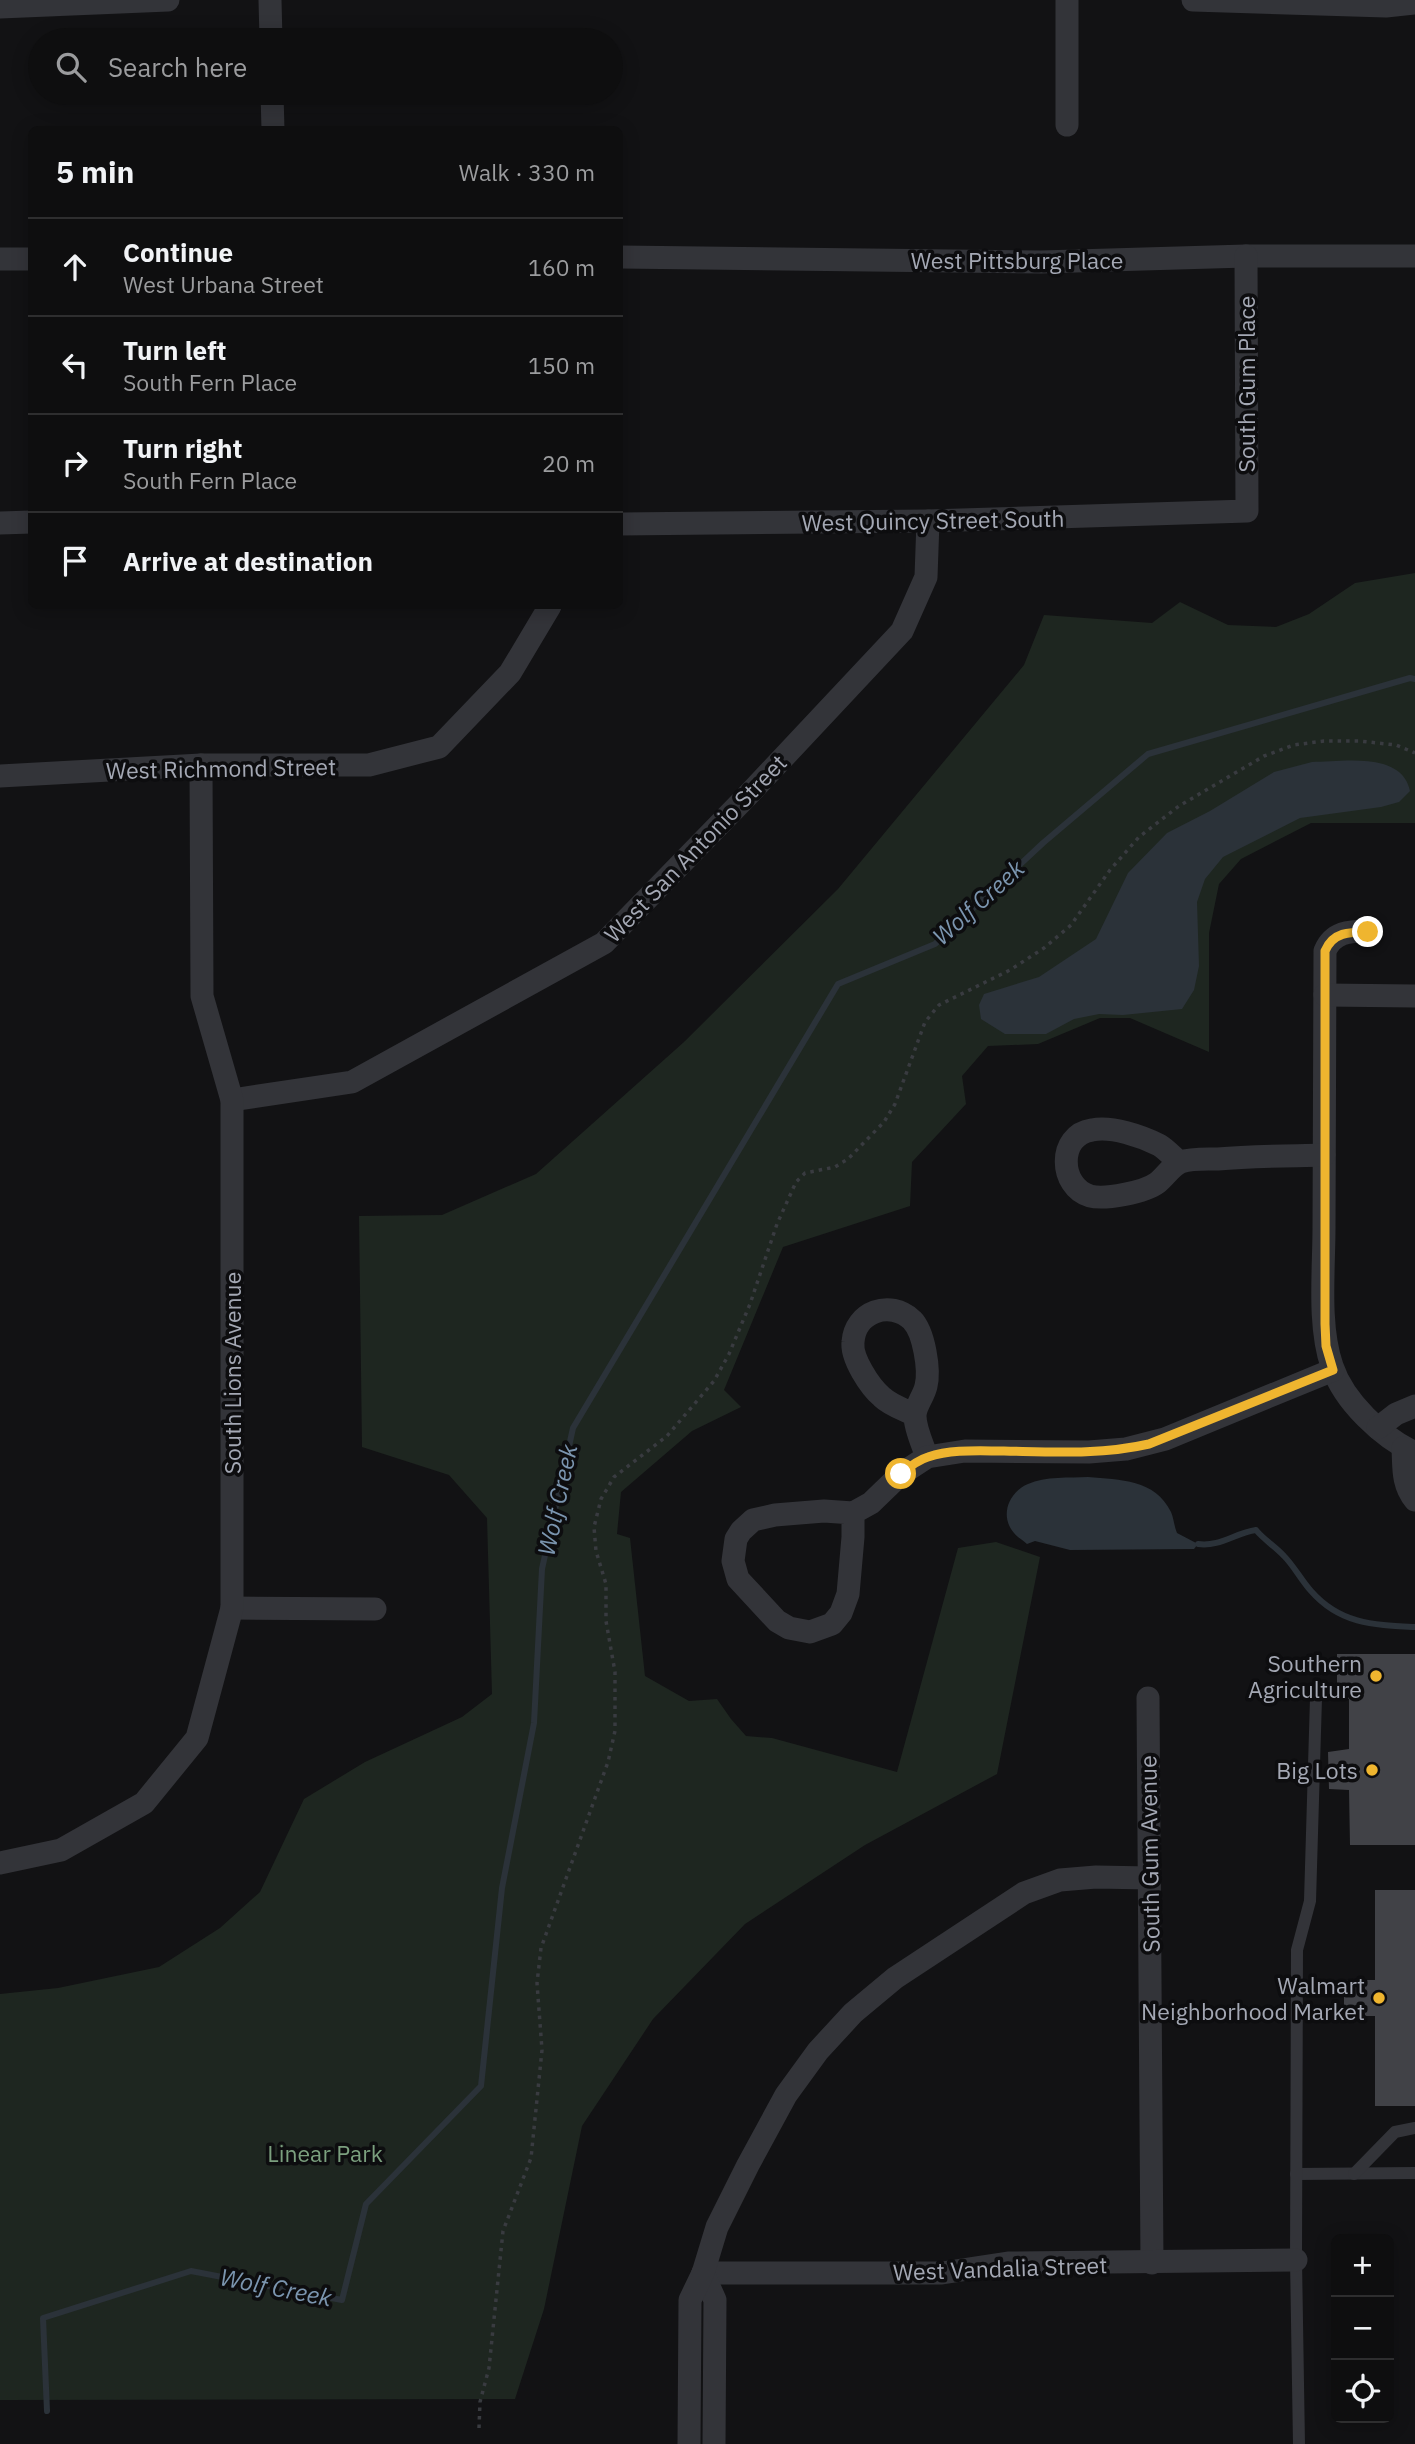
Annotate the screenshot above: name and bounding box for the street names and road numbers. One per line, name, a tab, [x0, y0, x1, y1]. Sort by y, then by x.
street label: West Pittsburg Place	[911, 245, 1123, 275]
street label: South Gum Place	[1231, 296, 1261, 472]
street label: West Quincy Street South	[801, 503, 1065, 537]
street label: West San Antonio Street	[597, 748, 793, 948]
street label: West Richmond Street	[106, 751, 336, 785]
street label: South Lions Avenue	[217, 1272, 247, 1474]
street label: South Gum Avenue	[1132, 1755, 1166, 1953]
street label: West Vandalia Street	[892, 2249, 1108, 2287]

